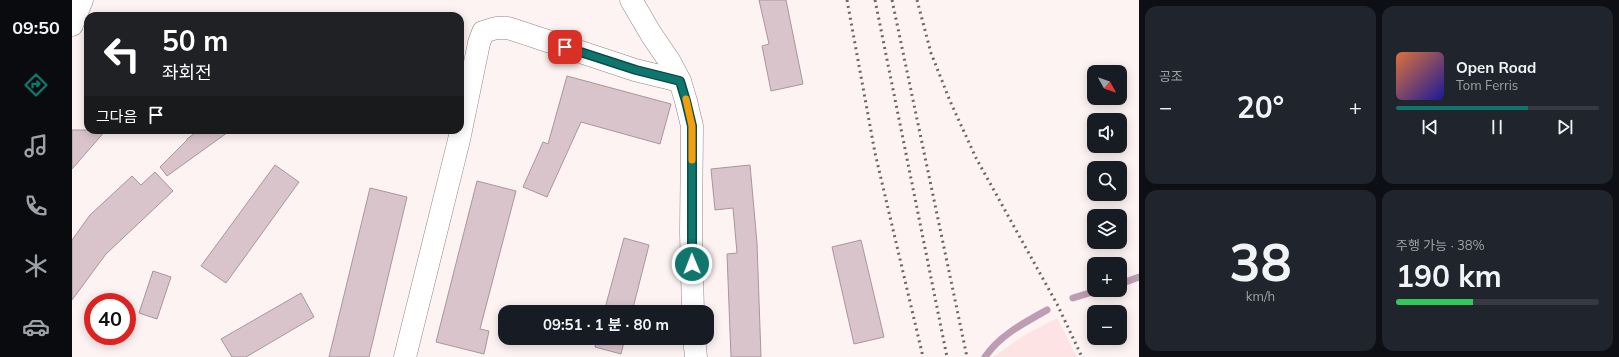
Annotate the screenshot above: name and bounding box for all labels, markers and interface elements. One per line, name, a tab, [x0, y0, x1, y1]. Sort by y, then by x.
text: 09:50	[12, 16, 60, 39]
text: 50 m	[162, 23, 228, 58]
icon: left	[96, 28, 148, 80]
pin	[548, 30, 582, 64]
icon: arrive	[554, 36, 576, 58]
text: Open Road	[1456, 58, 1536, 77]
text: 좌회전	[162, 61, 212, 84]
north arrow	[1087, 65, 1127, 105]
map controls	[1087, 65, 1127, 345]
text: 공조	[1159, 68, 1183, 84]
icon: directions	[22, 71, 50, 99]
text: Tom Ferris	[1456, 77, 1518, 93]
text: 20°	[1237, 88, 1284, 126]
text: −	[1159, 93, 1172, 121]
text: +	[1349, 93, 1362, 121]
icon: arrive	[145, 104, 167, 126]
text: 그다음	[96, 107, 137, 126]
button: sound	[1087, 113, 1127, 153]
icon: previous	[1419, 116, 1441, 138]
icon: pause	[1486, 116, 1508, 138]
icon: next	[1554, 116, 1576, 138]
icon: music	[22, 132, 50, 160]
button: search	[1087, 161, 1127, 201]
icon: phone	[22, 192, 50, 220]
button: layers	[1087, 209, 1127, 249]
text: 38	[1229, 229, 1292, 294]
text: 주행 가능 · 38%	[1396, 237, 1485, 253]
position arrow	[671, 243, 713, 285]
icon: climate	[22, 252, 50, 280]
button: +	[1087, 257, 1127, 297]
text: 190 km	[1396, 257, 1502, 295]
text: km/h	[1246, 288, 1275, 304]
speed limit sign: 40	[84, 293, 136, 345]
button: −	[1087, 305, 1127, 345]
icon: car	[22, 313, 50, 341]
text: 09:51 · 1 분 · 80 m	[543, 315, 669, 334]

